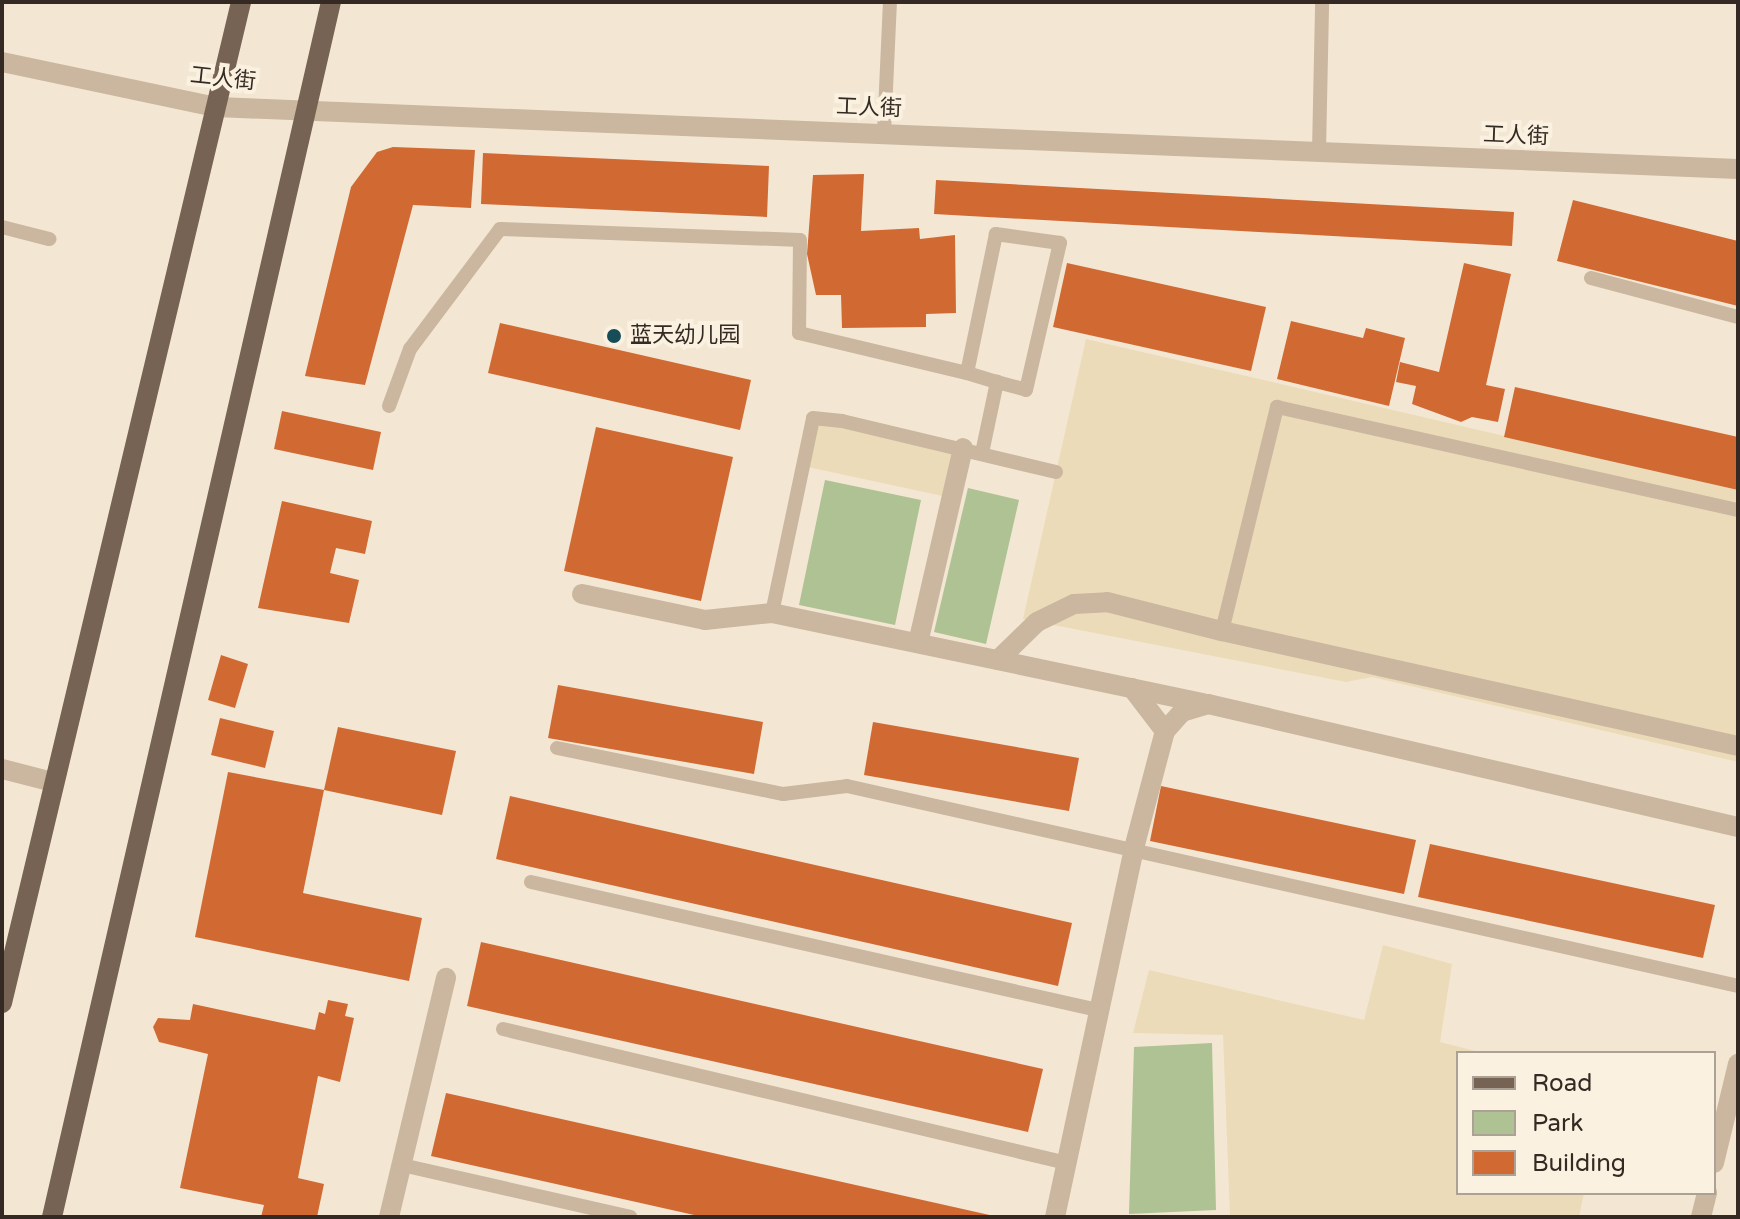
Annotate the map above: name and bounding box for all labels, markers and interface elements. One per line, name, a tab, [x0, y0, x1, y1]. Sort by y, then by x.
street label: 工人街	[189, 62, 257, 96]
street label: 工人街	[836, 94, 902, 122]
street label: 工人街	[1483, 122, 1549, 150]
place label: 蓝天幼儿园	[630, 323, 740, 349]
marker: 蓝天幼儿园	[605, 327, 623, 345]
legend	[1456, 1051, 1716, 1195]
text: Road	[1532, 1069, 1592, 1098]
text: Park	[1532, 1109, 1583, 1138]
text: Building	[1532, 1149, 1626, 1178]

